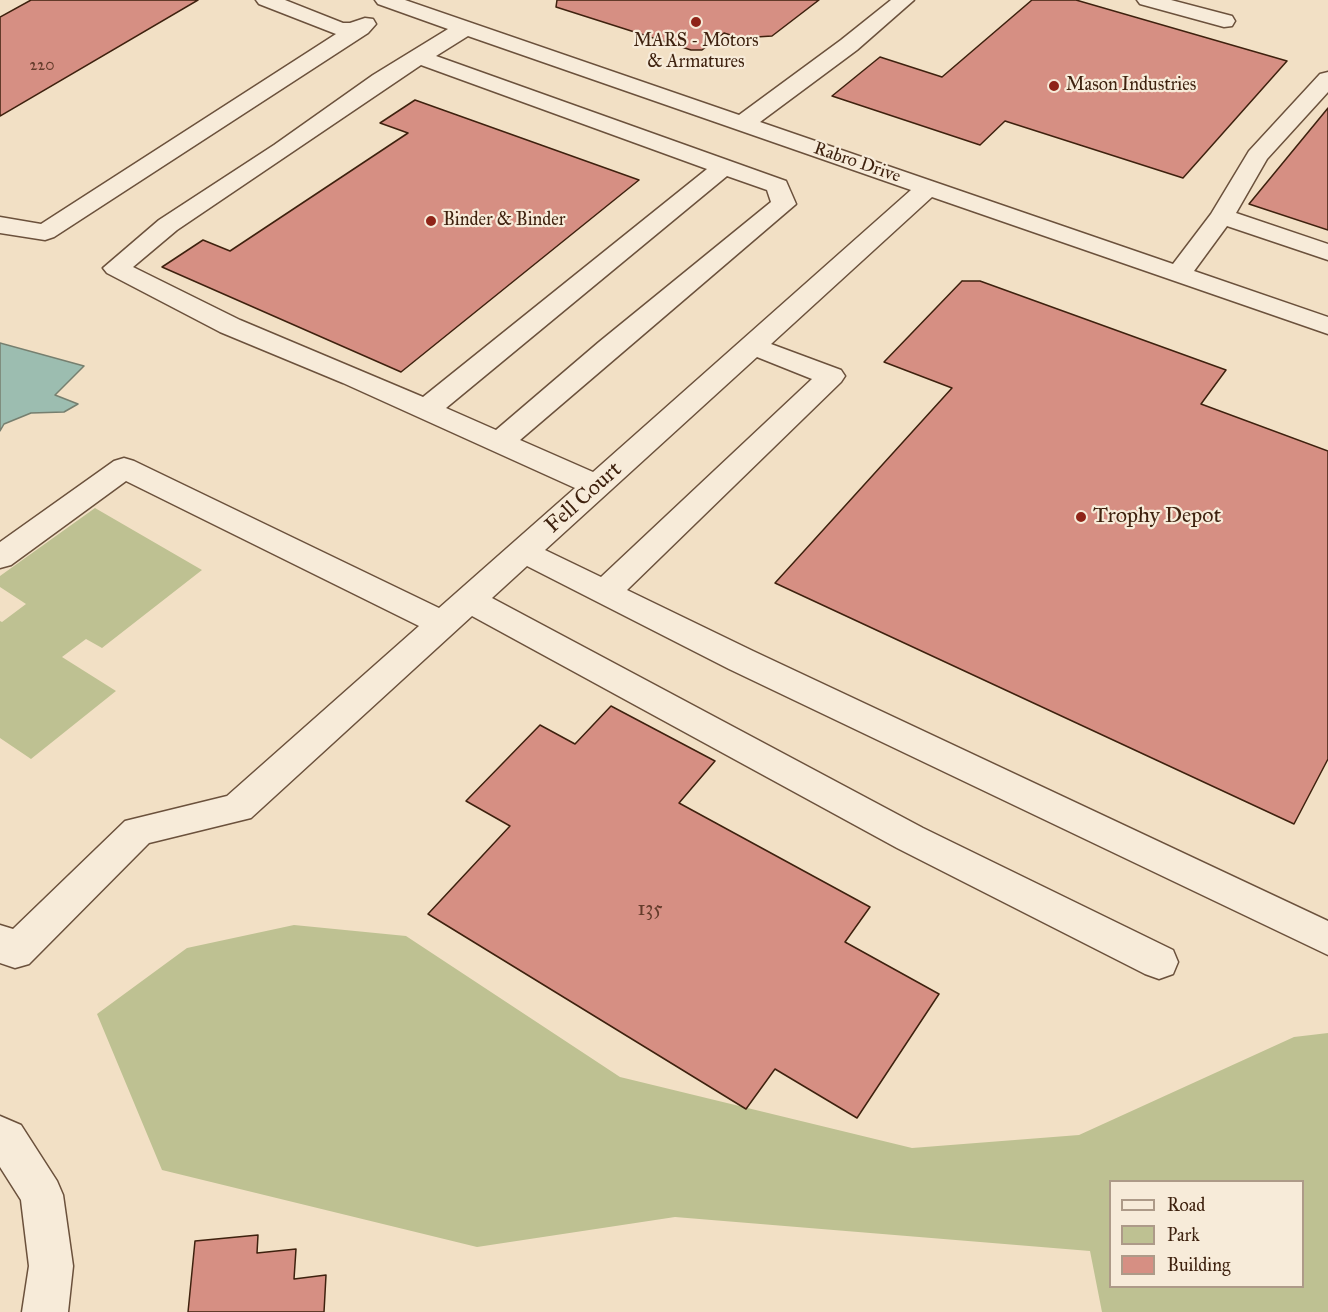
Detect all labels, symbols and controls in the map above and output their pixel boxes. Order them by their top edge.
marker: MARS - Motors & Armatures [689,15,703,29]
place label: MARS - Motors & Armatures [633,31,759,74]
house number: 220 [29,56,55,76]
place label: Mason Industries [1066,75,1196,97]
marker: Mason Industries [1047,79,1061,93]
street label: Rabro Drive [811,138,903,188]
place label: Binder & Binder [443,210,566,232]
marker: Binder & Binder [424,214,438,228]
street label: Fell Court [540,457,628,539]
place label: Trophy Depot [1093,504,1221,530]
marker: Trophy Depot [1074,510,1088,524]
house number: 135 [637,898,663,922]
legend [1109,1180,1304,1288]
text: Road [1167,1194,1205,1216]
text: Park [1167,1224,1200,1246]
text: Building [1167,1254,1230,1276]

